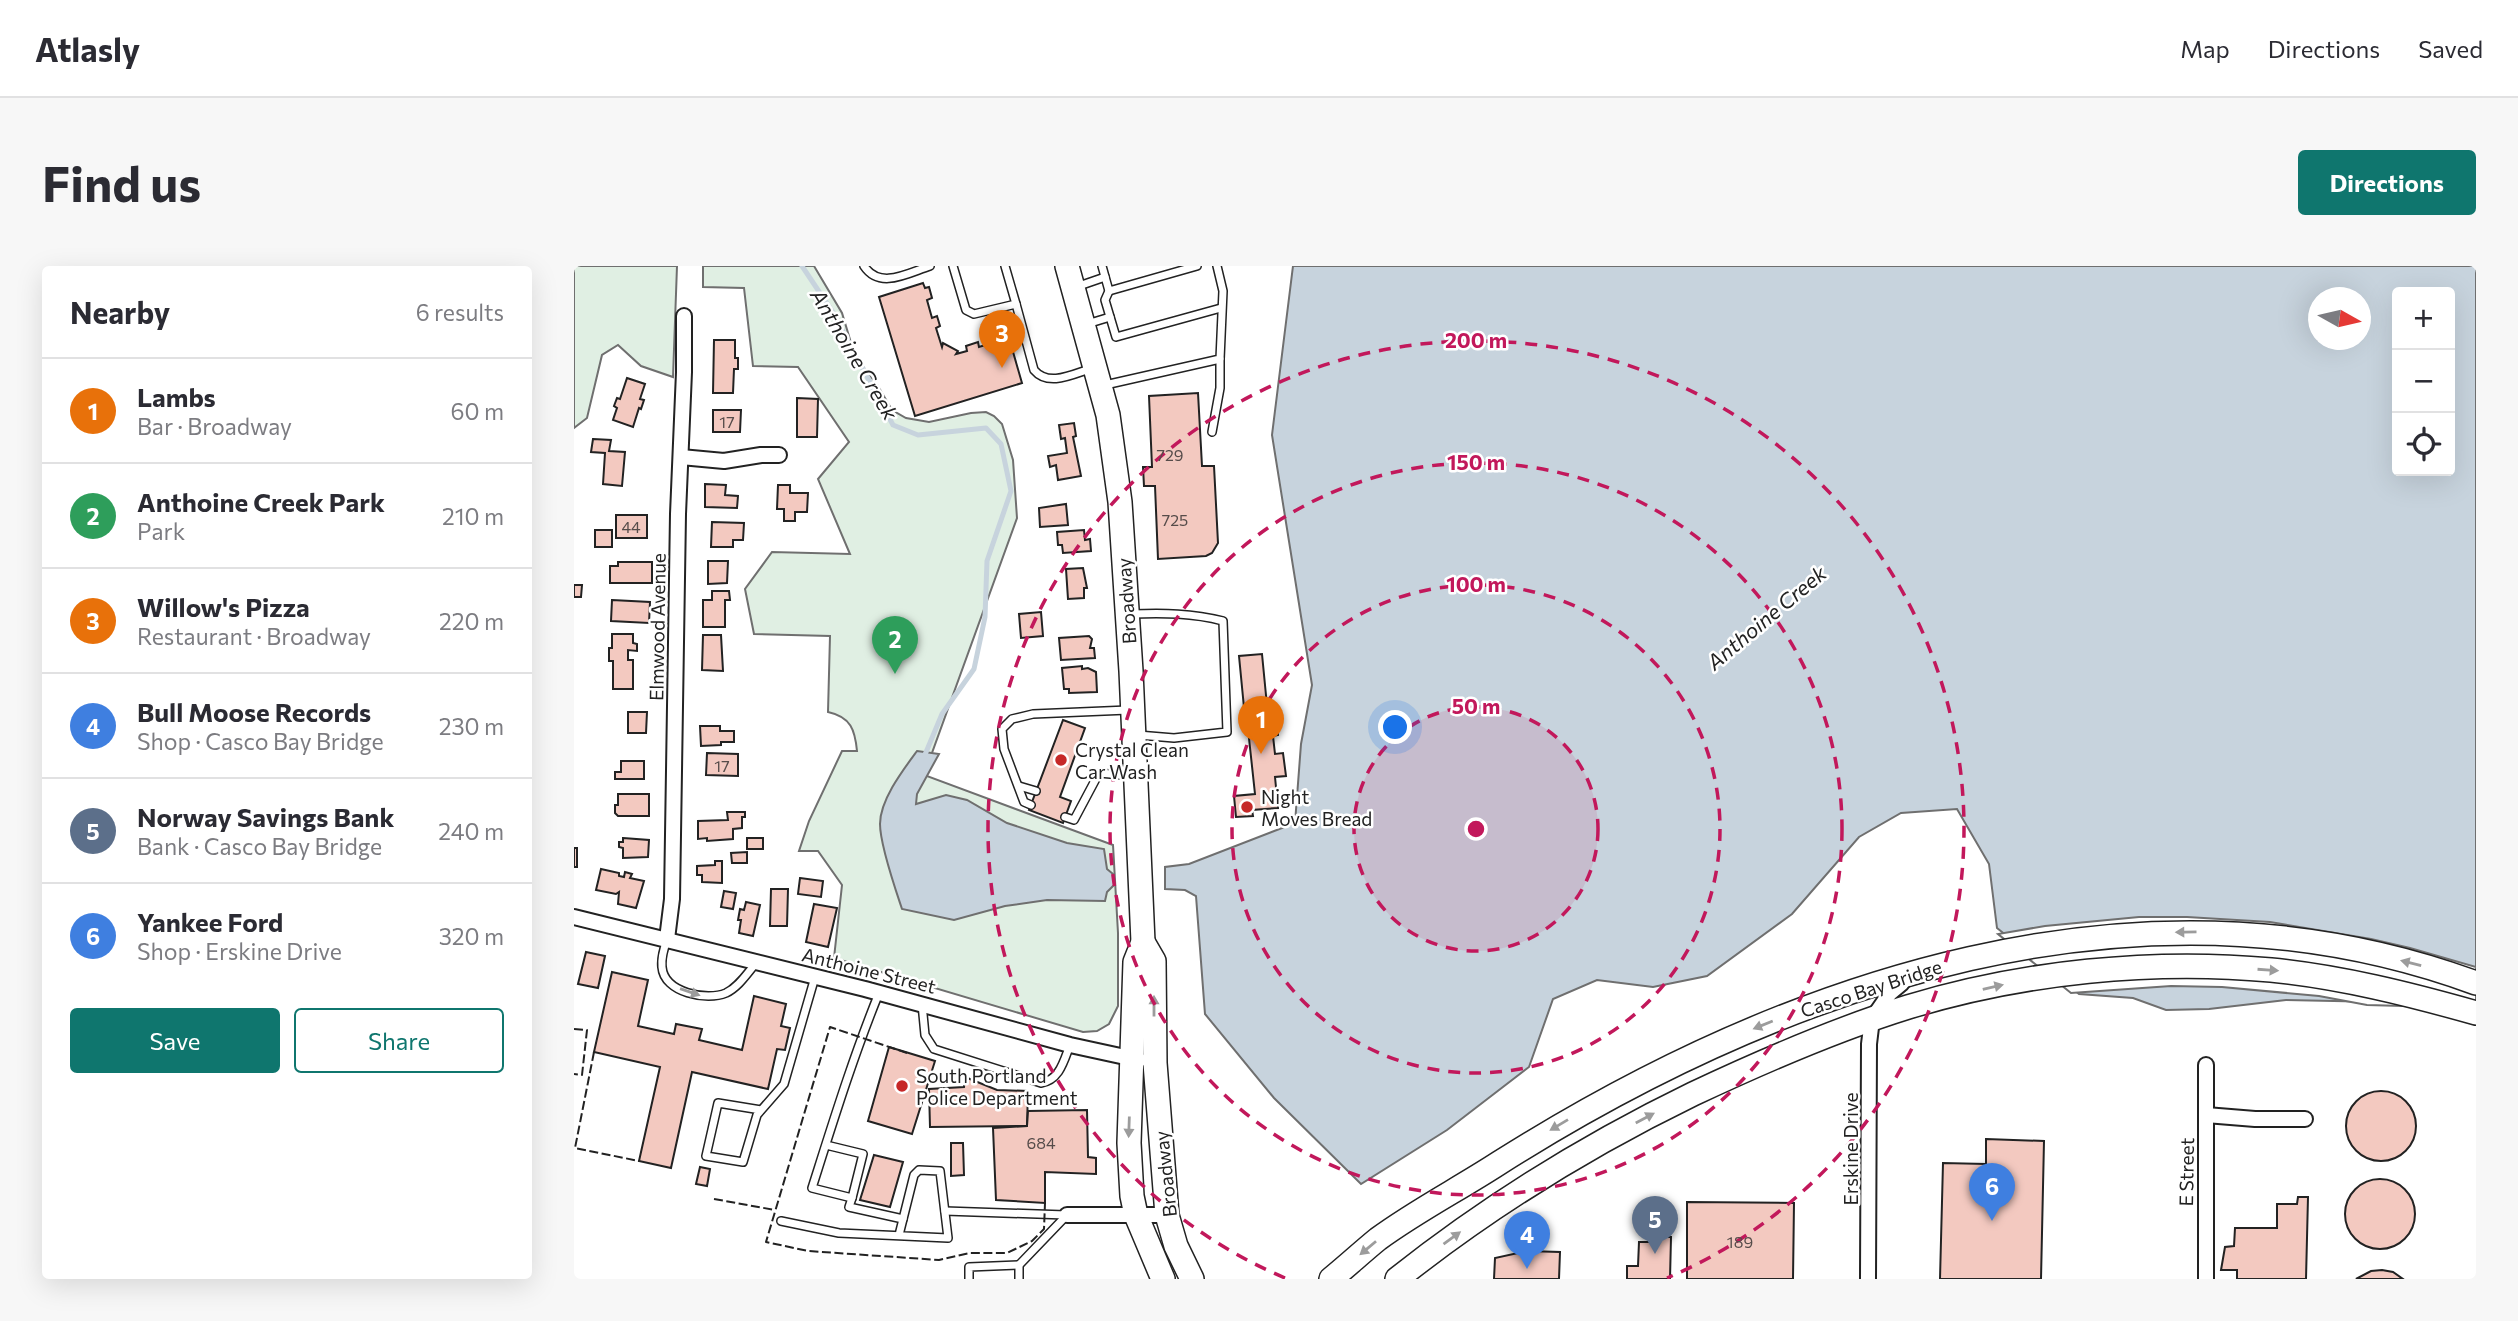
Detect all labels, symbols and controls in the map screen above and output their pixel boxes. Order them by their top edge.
text: Atlasly [35,28,140,69]
text: Map [2180,34,2230,63]
text: Directions [2268,34,2380,63]
text: Saved [2418,34,2483,63]
button: Directions [2298,150,2476,215]
text: Find us [42,152,201,212]
water label: Anthoine Creek [806,283,904,424]
north arrow [2308,287,2371,350]
map controls [2392,287,2455,476]
button: + [2392,287,2455,350]
text: Nearby [70,293,170,330]
text: 6 results [416,298,504,326]
pin: 3 [979,310,1025,368]
text: 200 m [1445,327,1507,352]
button: − [2392,350,2455,413]
text: Lambs [137,381,216,412]
text: 1 [88,397,98,425]
text: 60 m [451,397,504,425]
text: Bar · Broadway [137,412,292,440]
house number: 17 [719,412,735,431]
button: locate [2392,413,2455,476]
house number: 729 [1157,445,1184,464]
text: 150 m [1447,449,1505,474]
text: Anthoine Creek Park [137,486,385,517]
text: 2 [86,502,100,530]
text: 210 m [442,502,504,530]
house number: 725 [1162,510,1188,529]
text: Park [137,517,185,545]
house number: 44 [621,517,641,536]
street label: Elmwood Avenue [644,553,670,701]
street label: Broadway [1112,557,1140,645]
water label: Anthoine Creek [1700,559,1831,675]
text: 100 m [1446,571,1506,596]
text: Willow's Pizza [137,591,310,622]
text: 3 [86,607,100,635]
text: 220 m [439,607,504,635]
pin: 2 [872,616,918,674]
text: Restaurant · Broadway [137,622,371,650]
text: 50 m [1452,693,1500,718]
text: Bull Moose Records [137,696,371,727]
pin: 1 [1238,696,1284,754]
your location [1378,710,1412,744]
text: 4 [86,712,100,740]
text: 230 m [439,712,504,740]
text: Shop · Casco Bay Bridge [137,727,384,755]
place label: Crystal Clean Car Wash [1075,738,1189,783]
marker: Crystal Clean Car Wash [1053,752,1069,768]
house number: 17 [714,756,730,775]
place label: Night Moves Bread [1261,785,1372,830]
marker: Night Moves Bread [1239,799,1255,815]
text: Norway Savings Bank [137,801,394,832]
text: 5 [86,817,100,845]
text: 240 m [438,817,504,845]
centre of rings [1464,817,1488,841]
text: Bank · Casco Bay Bridge [137,832,382,860]
text: Yankee Ford [137,906,283,937]
text: 6 [86,922,100,950]
text: 320 m [439,922,504,950]
one-way arrow [2175,927,2197,938]
text: Shop · Erskine Drive [137,937,342,965]
street label: Anthoine Street [800,942,939,998]
street label: Casco Bay Bridge [1797,954,1945,1022]
one-way arrow [2400,957,2422,968]
one-way arrow [2257,965,2279,976]
one-way arrow [1982,981,2004,992]
one-way arrow [680,987,701,998]
one-way arrow [1148,994,1160,1016]
button: Save [70,1008,280,1073]
button: Share [294,1008,504,1073]
one-way arrow [1753,1020,1774,1031]
place label: South Portland Police Department [916,1064,1078,1109]
marker: South Portland Police Department [894,1078,910,1094]
street label: Erskine Drive [1839,1093,1862,1205]
one-way arrow [1635,1113,1655,1124]
one-way arrow [1124,1116,1135,1138]
one-way arrow [1550,1119,1569,1132]
street label: Broadway [1149,1130,1181,1218]
house number: 684 [1026,1133,1056,1152]
street label: E Street [2174,1137,2198,1207]
pin: 6 [1969,1163,2015,1221]
pin: 5 [1632,1196,1678,1254]
pin: 4 [1504,1211,1550,1269]
one-way arrow [1443,1231,1461,1245]
house number: 189 [1727,1232,1753,1251]
one-way arrow [1359,1240,1376,1255]

